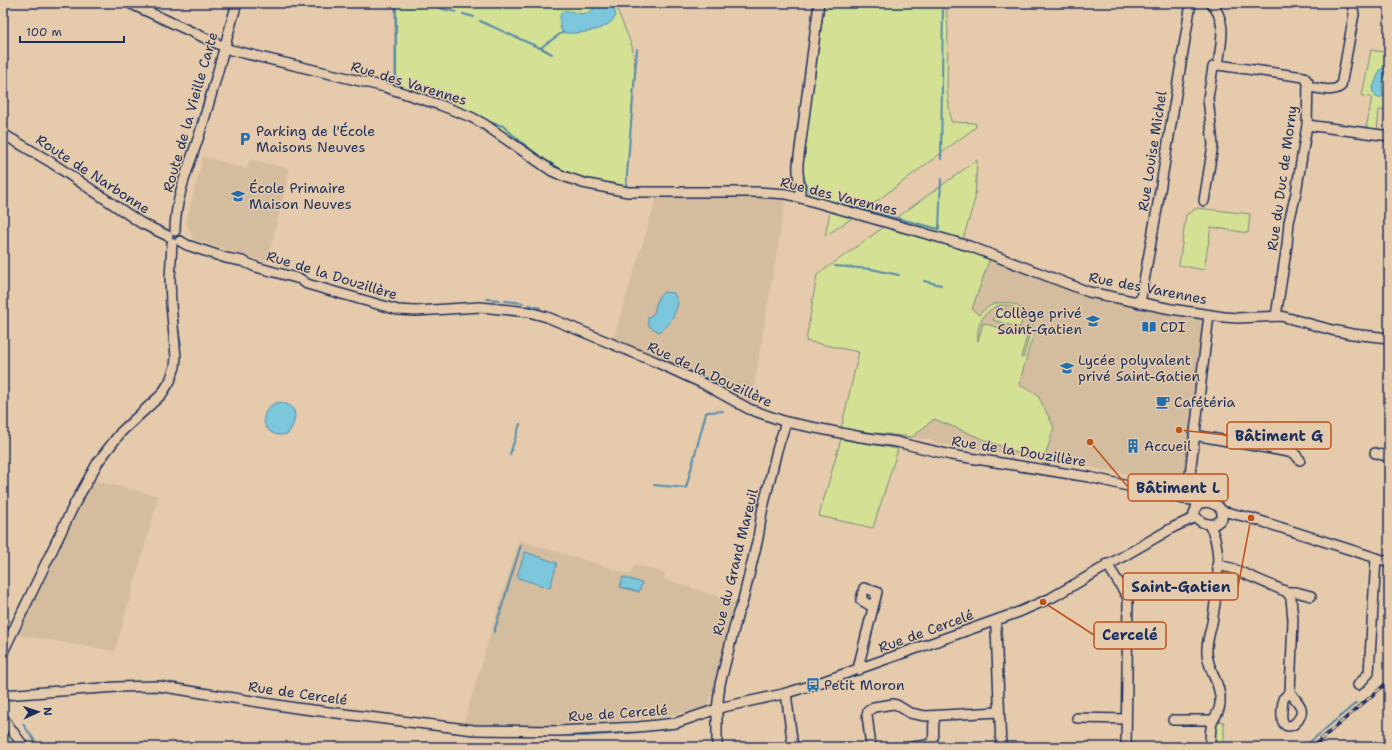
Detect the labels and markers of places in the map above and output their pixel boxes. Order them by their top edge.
place label: Parking de l'École Maisons Neuves [256,122,375,156]
parking icon: Parking de l'École Maisons Neuves [237,131,253,147]
place label: École Primaire Maison Neuves [249,179,352,213]
school or university icon: École Primaire Maison Neuves [230,188,246,204]
place label: Collège privé Saint-Gatien [995,304,1082,338]
school or university icon: Collège privé Saint-Gatien [1085,313,1101,329]
place label: CDI [1160,318,1186,336]
library icon: CDI [1141,319,1157,335]
place label: Lycée polyvalent privé Saint-Gatien [1078,351,1201,385]
school or university icon: Lycée polyvalent privé Saint-Gatien [1059,360,1075,376]
place label: Cafétéria [1174,393,1236,411]
cafe icon: Cafétéria [1155,394,1171,410]
callout: Bâtiment G [1227,422,1331,449]
place label: Accueil [1144,437,1192,455]
building icon: Accueil [1125,438,1141,454]
callout: Bâtiment L [1128,474,1228,501]
callout: Saint-Gatien [1123,573,1238,600]
callout: Cercelé [1094,622,1166,649]
place label: Petit Moron [824,676,905,694]
bus stop icon: Petit Moron [805,677,821,693]

